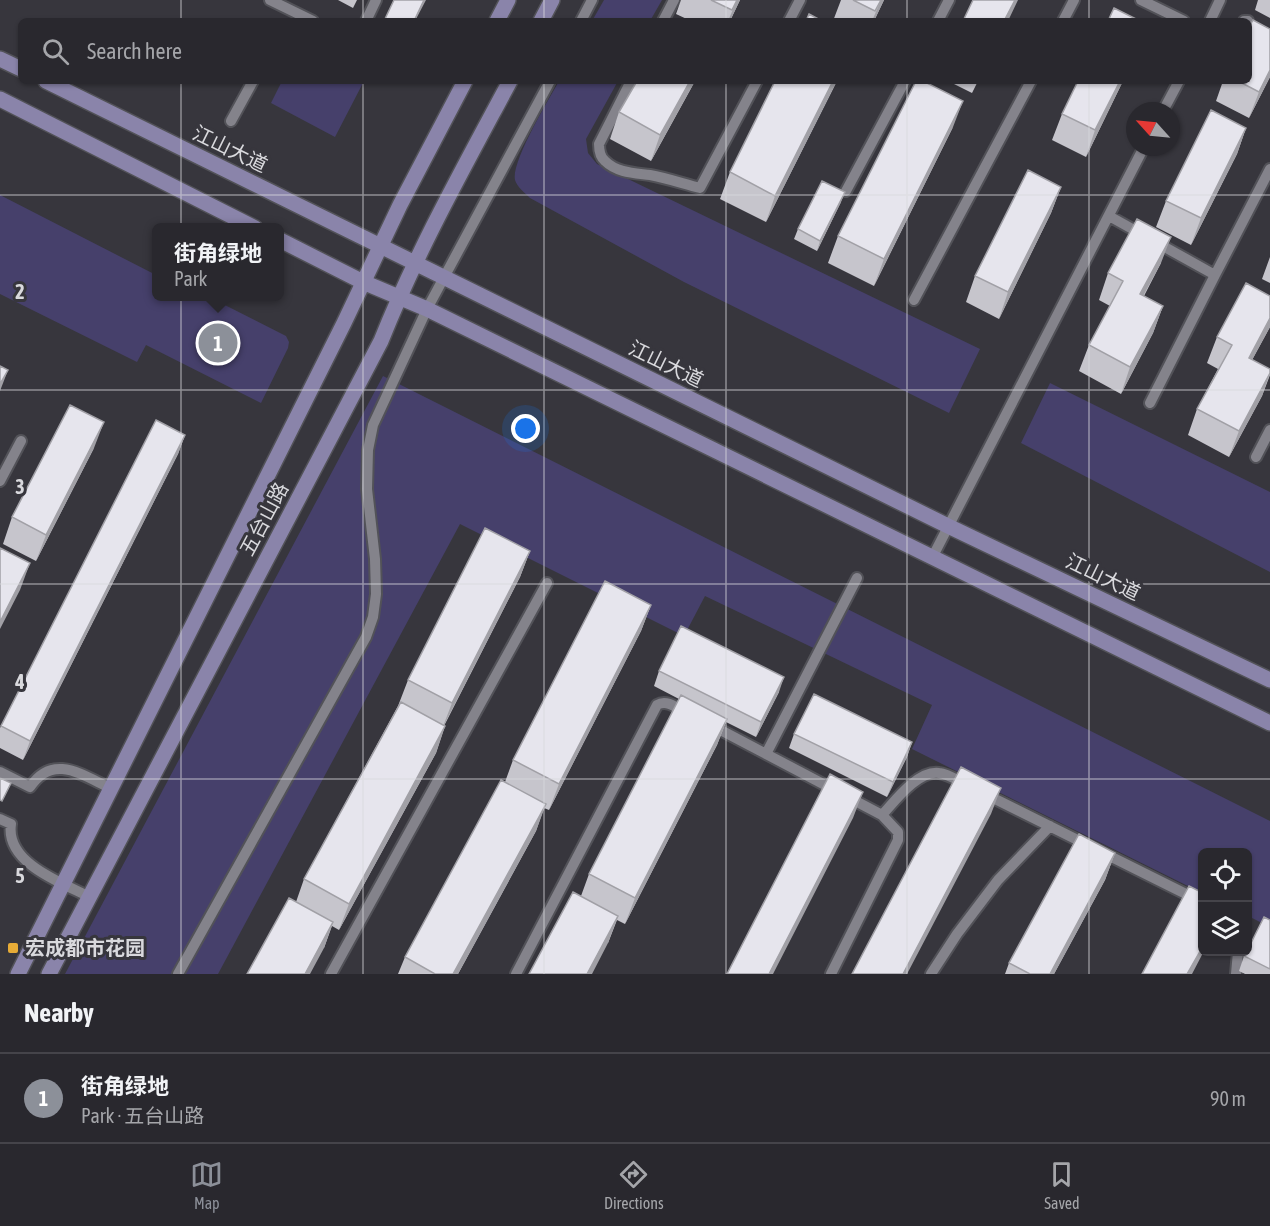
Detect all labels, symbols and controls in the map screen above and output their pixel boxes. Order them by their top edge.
search box [18,18,1252,84]
icon: search [39,35,72,68]
text: Search here [87,38,182,64]
north arrow [1126,102,1180,156]
street label: 江山大道 [189,121,271,176]
popup [152,223,284,301]
text: 街角绿地 [174,240,262,266]
text: Park [174,267,207,290]
text: 2 [15,280,25,303]
pin: 1 [198,320,238,366]
street label: 江山大道 [625,336,707,391]
your location [511,414,540,443]
text: 3 [15,475,25,498]
street label: 五台山路 [235,478,292,559]
street label: 江山大道 [1062,549,1144,604]
text: 4 [14,670,25,693]
map controls [1198,848,1252,956]
button: locate [1198,848,1252,902]
text: 5 [15,864,25,887]
button: layers [1198,902,1252,956]
place label: 宏成都市花园 [25,936,145,959]
marker: 宏成都市花园 [6,941,20,955]
text: Nearby [24,998,94,1028]
text: 街角绿地 [81,1073,169,1099]
text: 1 [39,1087,48,1110]
text: 90 m [1210,1087,1246,1110]
text: Park · 五台山路 [81,1104,204,1127]
tab: Map [190,1158,223,1212]
tab: Directions [604,1158,664,1212]
tab: Saved [1044,1158,1080,1212]

